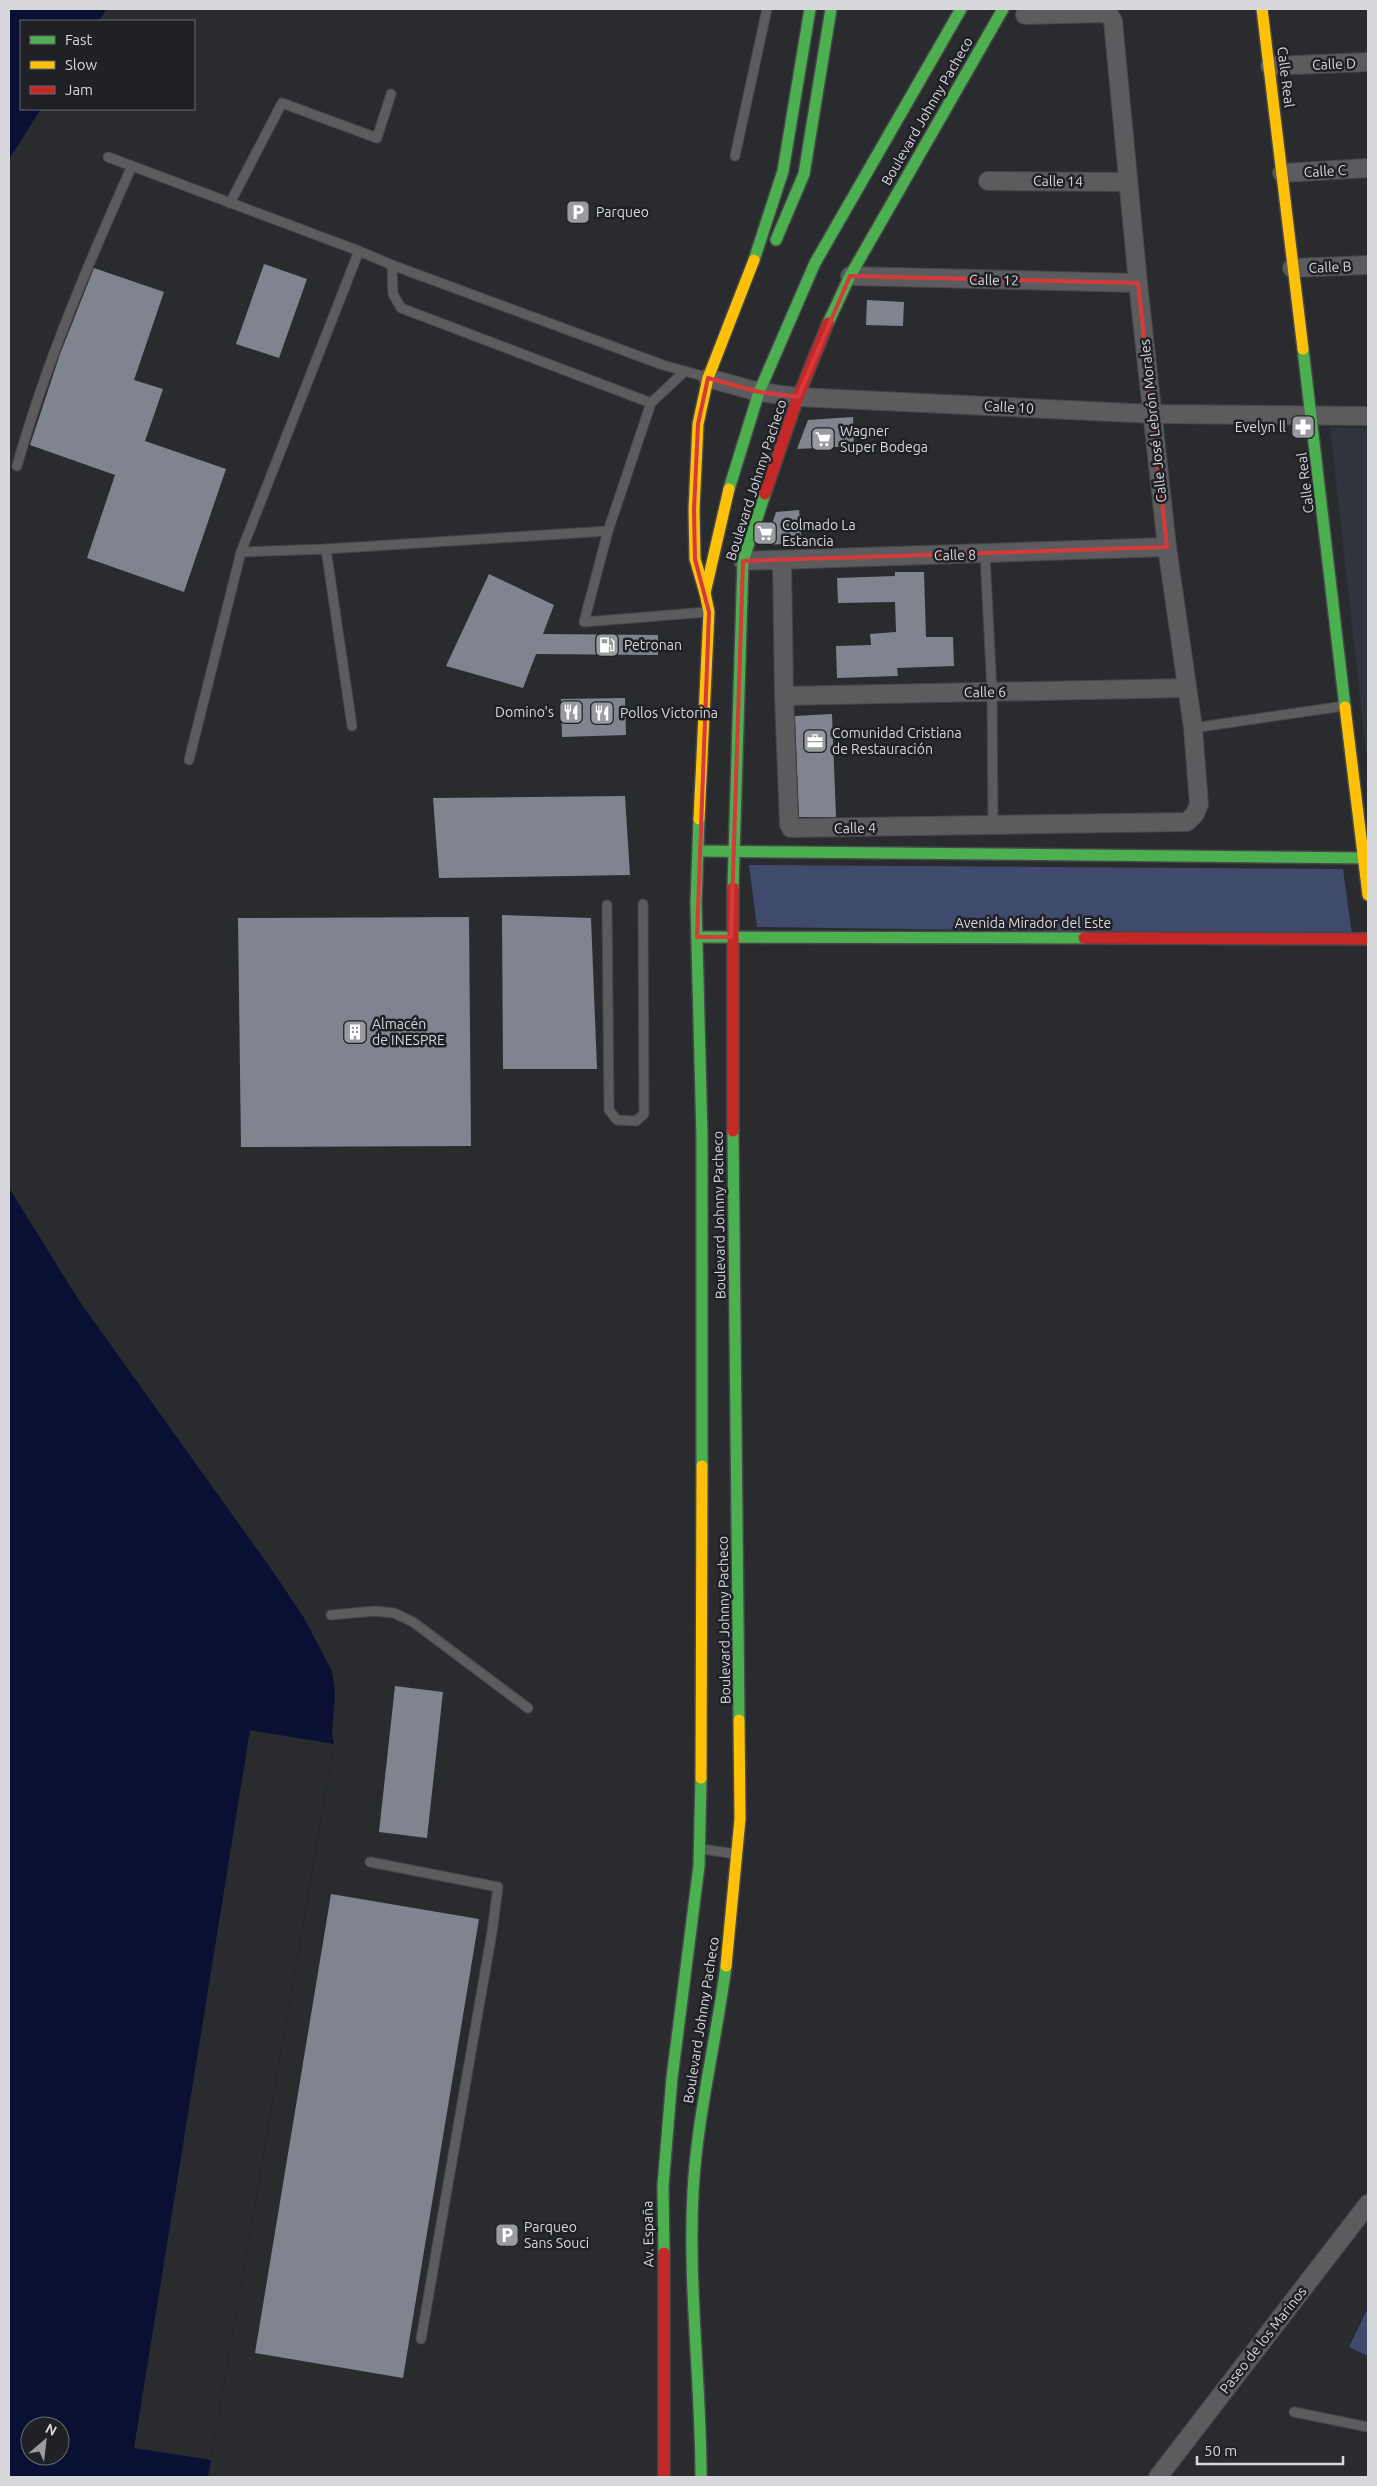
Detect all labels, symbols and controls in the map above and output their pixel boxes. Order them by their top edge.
legend [20,20,195,110]
text: Fast [65,31,93,48]
street label: Boulevard Johnny Pacheco [878,34,976,188]
street label: Calle Real [1274,46,1298,109]
street label: Calle D [1312,55,1356,73]
text: Slow [65,56,98,73]
text: Jam [65,81,93,98]
street label: Calle C [1303,162,1347,180]
street label: Calle 14 [1033,173,1083,189]
parking icon: Parqueo [565,199,591,225]
place label: Parqueo [596,204,649,220]
street label: Calle B [1308,258,1352,276]
street label: Calle 12 [969,272,1019,288]
street label: Calle José Lebrón Morales [1136,339,1170,503]
street label: Boulevard Johnny Pacheco [722,397,790,563]
street label: Calle 10 [984,398,1034,416]
pharmacy icon: Evelyn ll [1290,414,1316,440]
place label: Evelyn ll [1235,419,1286,435]
place label: Wagner Super Bodega [840,423,928,455]
supermarket icon: Wagner Super Bodega [810,426,836,452]
street label: Calle Real [1293,451,1317,514]
place label: Colmado La Estancia [782,517,856,549]
supermarket icon: Colmado La Estancia [752,520,778,546]
street label: Calle 8 [934,547,976,563]
fuel station icon: Petronan [594,632,620,658]
place label: Petronan [624,637,682,653]
street label: Calle 6 [964,684,1006,700]
restaurant icon: Domino's [558,699,584,725]
restaurant icon: Pollos Victorina [589,700,615,726]
place label: Domino's [495,704,554,720]
place label: Pollos Victorina [620,705,718,721]
place label: Comunidad Cristiana de Restauración [832,725,962,757]
office icon: Comunidad Cristiana de Restauración [802,728,828,754]
street label: Calle 4 [834,820,876,836]
street label: Avenida Mirador del Este [955,915,1111,931]
place label: Almacén de INESPRE [372,1016,445,1048]
building icon: Almacén de INESPRE [342,1019,368,1045]
street label: Boulevard Johnny Pacheco [710,1131,728,1299]
street label: Boulevard Johnny Pacheco [715,1536,733,1704]
street label: Boulevard Johnny Pacheco [680,1936,722,2104]
street label: Av. España [639,2201,657,2267]
place label: Parqueo Sans Souci [524,2219,589,2251]
parking icon: Parqueo Sans Souci [494,2222,520,2248]
street label: Paseo de los Marinos [1216,2283,1310,2397]
north arrow [20,2416,70,2466]
text: N [43,2420,59,2439]
scale bar [1197,2434,1343,2466]
text: 50 m [1204,2442,1237,2459]

